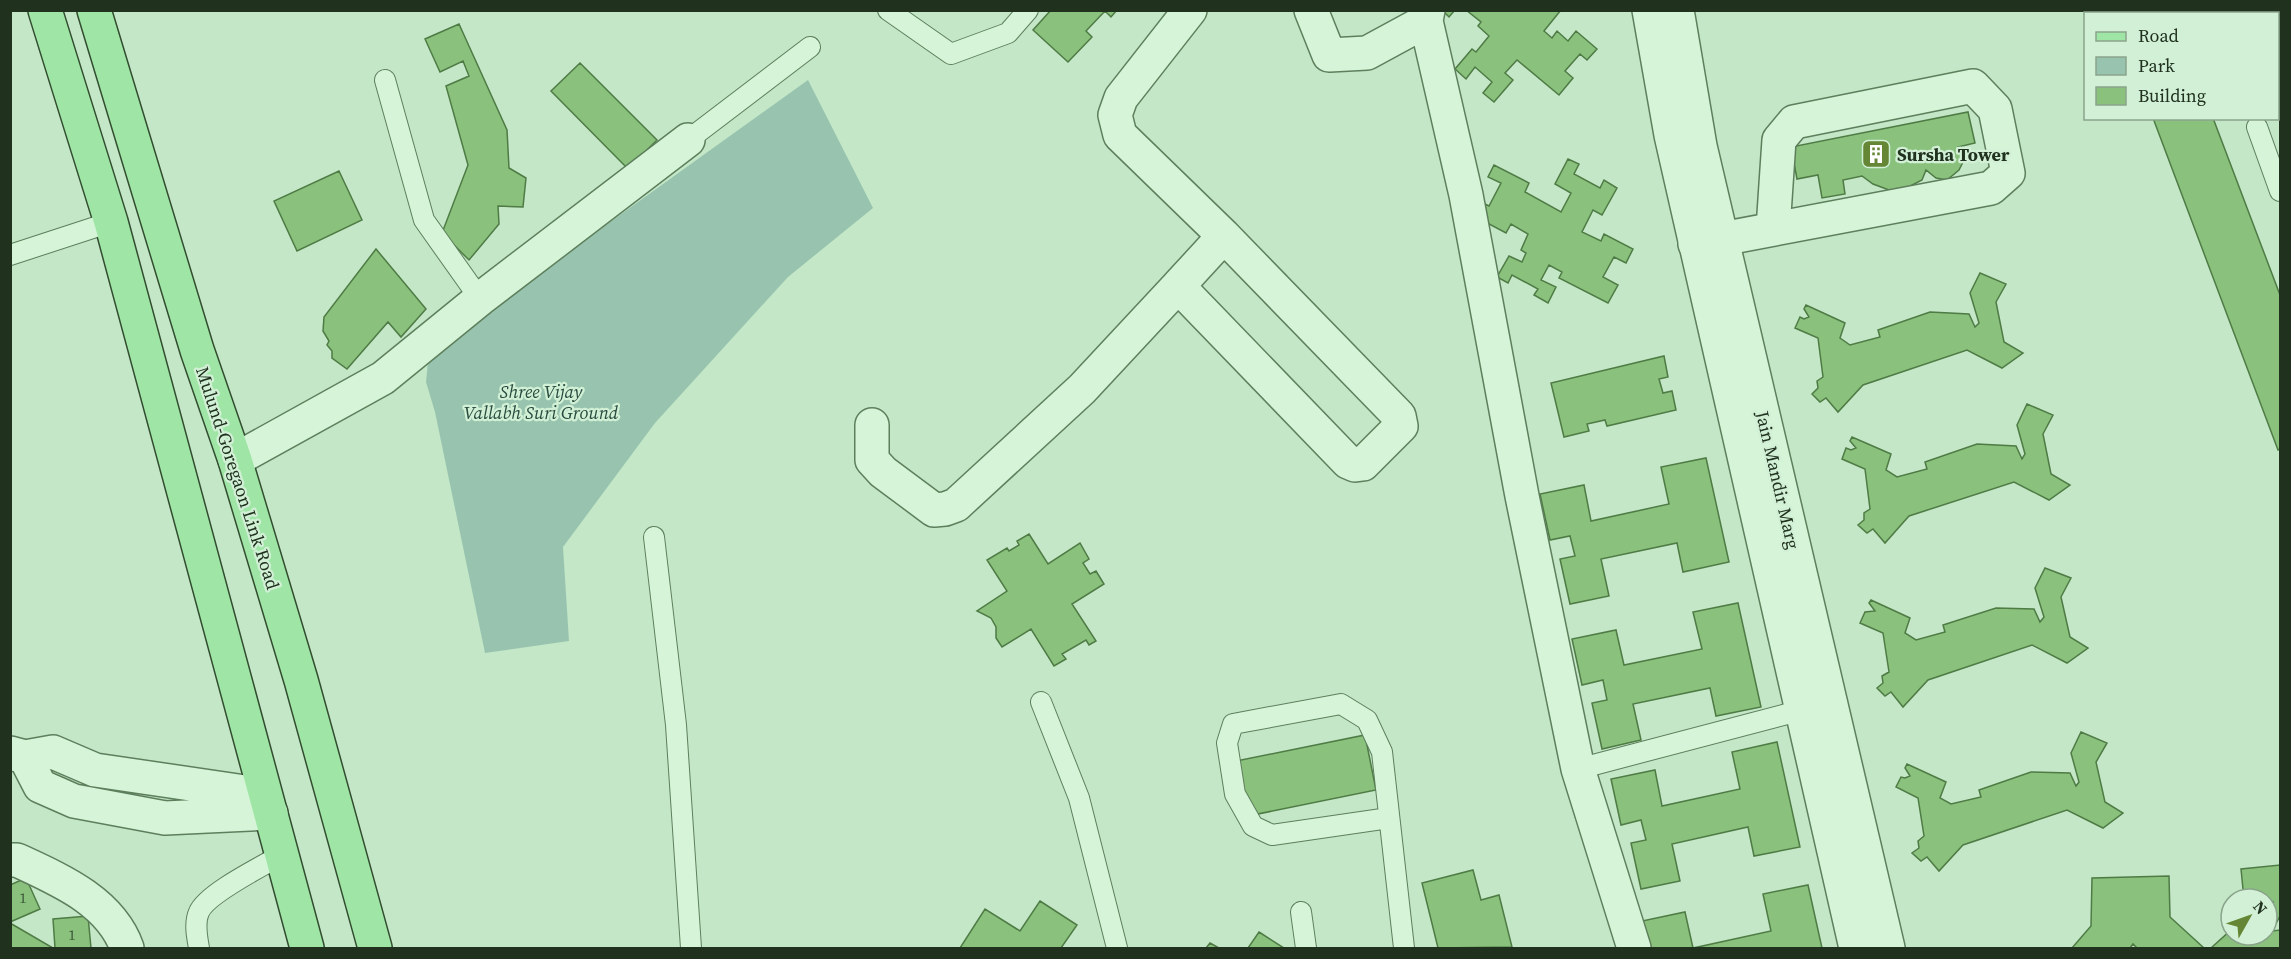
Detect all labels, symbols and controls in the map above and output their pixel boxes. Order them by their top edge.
legend [2084,12,2279,120]
text: Road [2138,23,2179,48]
text: Park [2138,53,2175,78]
text: Building [2138,83,2206,108]
building icon: Sursha Tower [1860,138,1892,170]
place label: Sursha Tower [1897,142,2010,167]
street label: Mulund-Goregaon Link Road [190,364,286,592]
park label: Shree Vijay Vallabh Suri Ground [464,379,619,425]
street label: Jain Mandir Marg [1750,408,1806,551]
house number: 1 [19,887,27,908]
north arrow [2219,887,2279,947]
text: N [2248,896,2273,919]
house number: 1 [68,924,76,945]

